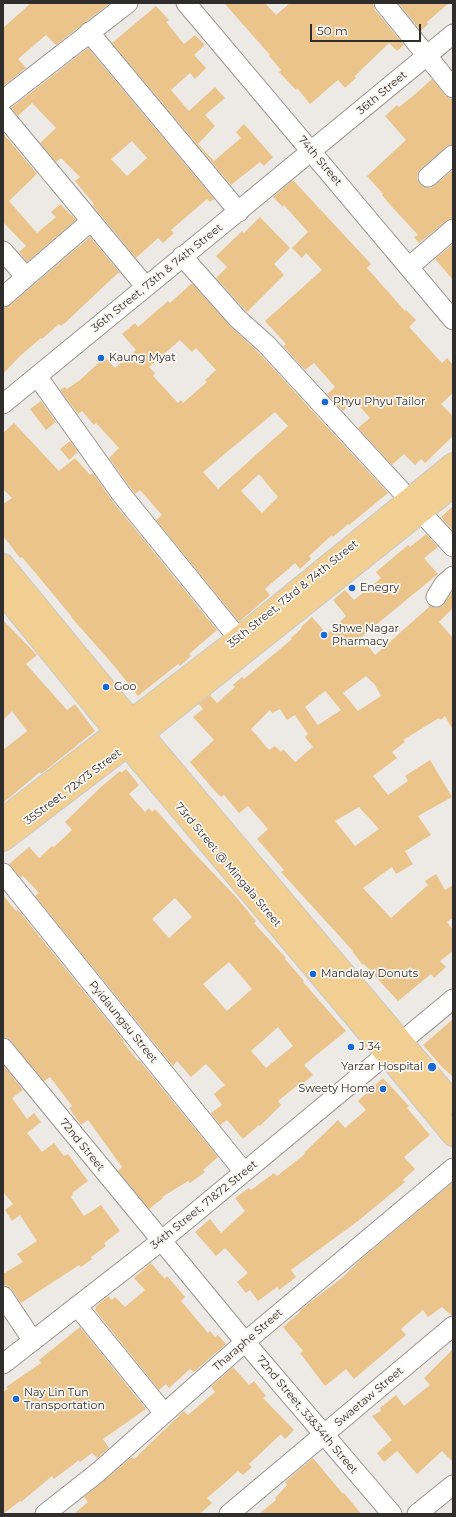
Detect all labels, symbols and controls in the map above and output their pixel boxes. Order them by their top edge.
scale bar [312,16,423,42]
text: 50 m [317,23,348,38]
street label: 36th Street [354,68,410,118]
street label: 74th Street [295,133,345,189]
street label: 36th Street, 73th & 74th Street [89,221,225,335]
place label: Kaung Myat [109,351,176,365]
marker: Kaung Myat [96,353,106,363]
place label: Phyu Phyu Tailor [333,395,425,409]
marker: Phyu Phyu Tailor [320,397,330,407]
street label: 35th Street, 73rd & 74th Street [225,537,361,651]
place label: Enegry [360,581,399,595]
marker: Enegry [347,583,357,593]
place label: Shwe Nagar Pharmacy [332,622,399,648]
marker: Shwe Nagar Pharmacy [319,630,329,640]
place label: Goo [114,680,136,694]
marker: Goo [101,682,111,692]
street label: 35Street, 72x73 Street [22,746,124,828]
street label: 73rd Street @ Mingala Street [172,800,284,930]
place label: Mandalay Donuts [321,967,418,981]
marker: Mandalay Donuts [308,969,318,979]
street label: Pyidaungsu Street [86,978,160,1066]
place label: J 34 [359,1040,381,1054]
marker: J 34 [346,1042,356,1052]
place label: Yarzar Hospital [341,1060,423,1074]
marker: Yarzar Hospital [426,1061,438,1073]
place label: Sweety Home [298,1082,375,1096]
marker: Sweety Home [378,1084,388,1094]
street label: 72nd Street [57,1116,107,1174]
street label: 34th Street, 71&72 Street [148,1158,260,1252]
street label: Tharaphe Street [210,1306,286,1374]
street label: 72nd Street, 33&34th Street [254,1353,360,1477]
street label: Swaetaw Street [332,1364,406,1430]
place label: Nay Lin Tun Transportation [24,1386,105,1412]
marker: Nay Lin Tun Transportation [11,1394,21,1404]

